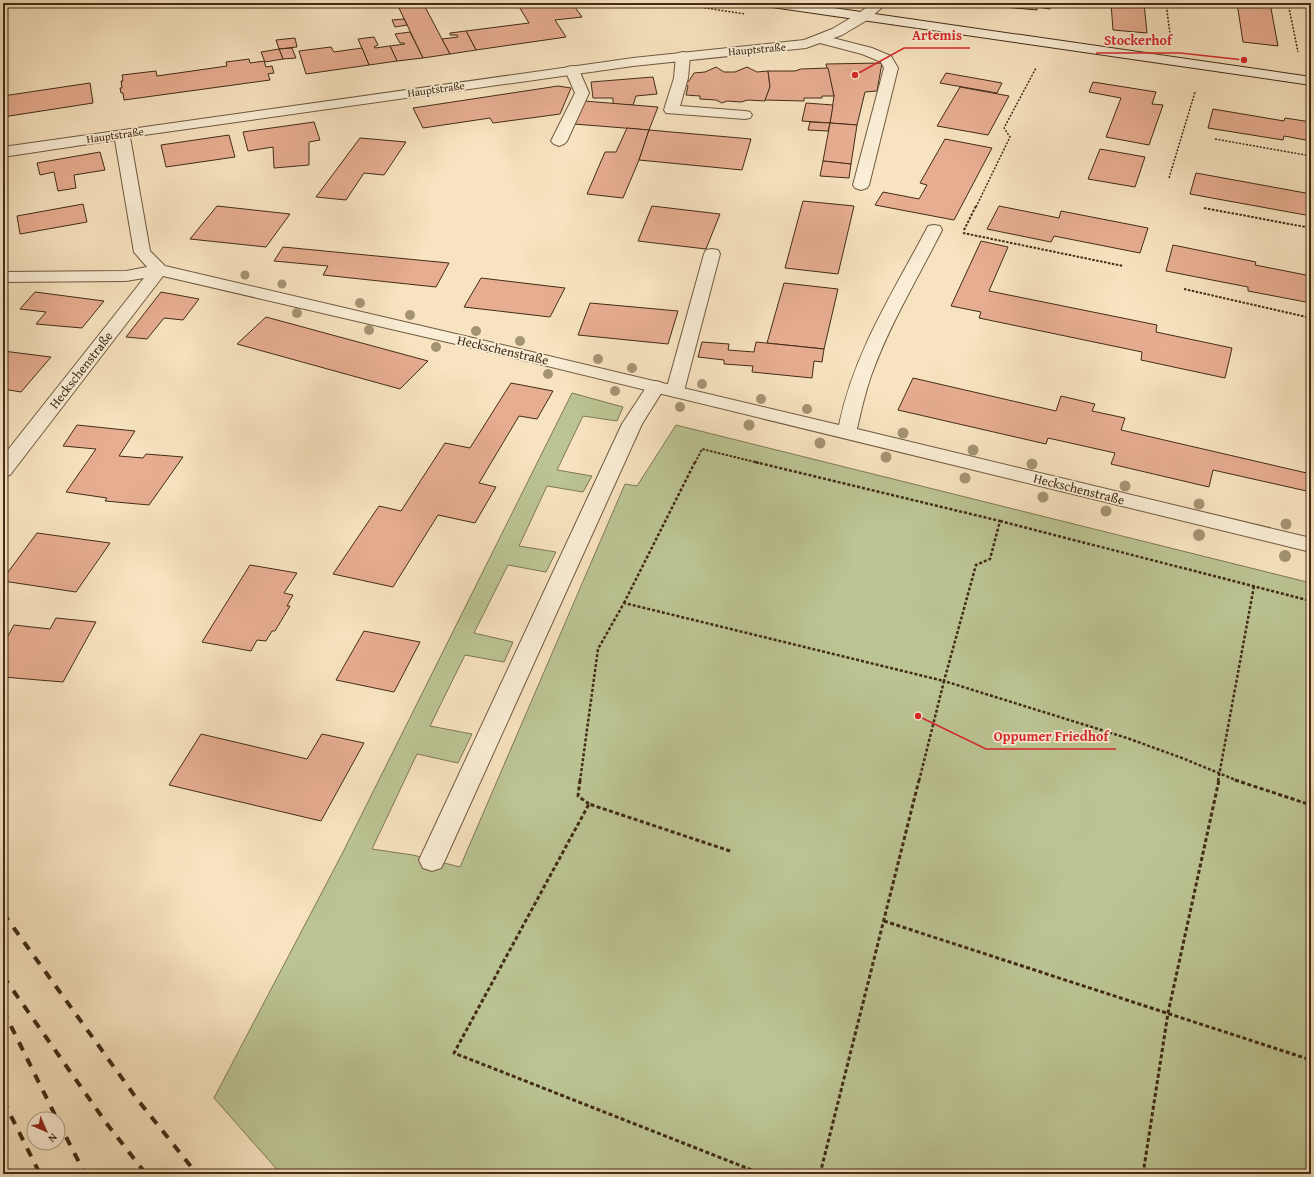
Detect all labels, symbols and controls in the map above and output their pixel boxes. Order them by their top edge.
callout: Artemis [904,22,970,48]
text: Artemis [912,25,962,45]
callout: Stockerhof [1096,27,1180,53]
text: Stockerhof [1104,30,1174,50]
street label: Hauptstraße [728,39,786,59]
street label: Hauptstraße [406,77,466,101]
street label: Hauptstraße [85,123,145,147]
street label: Heckschenstraße [45,327,117,413]
street label: Heckschenstraße [455,330,551,370]
street label: Heckschenstraße [1031,469,1127,509]
callout: Oppumer Friedhof [986,723,1116,749]
text: Oppumer Friedhof [994,726,1110,746]
north arrow [26,1111,66,1151]
text: N [44,1130,61,1147]

